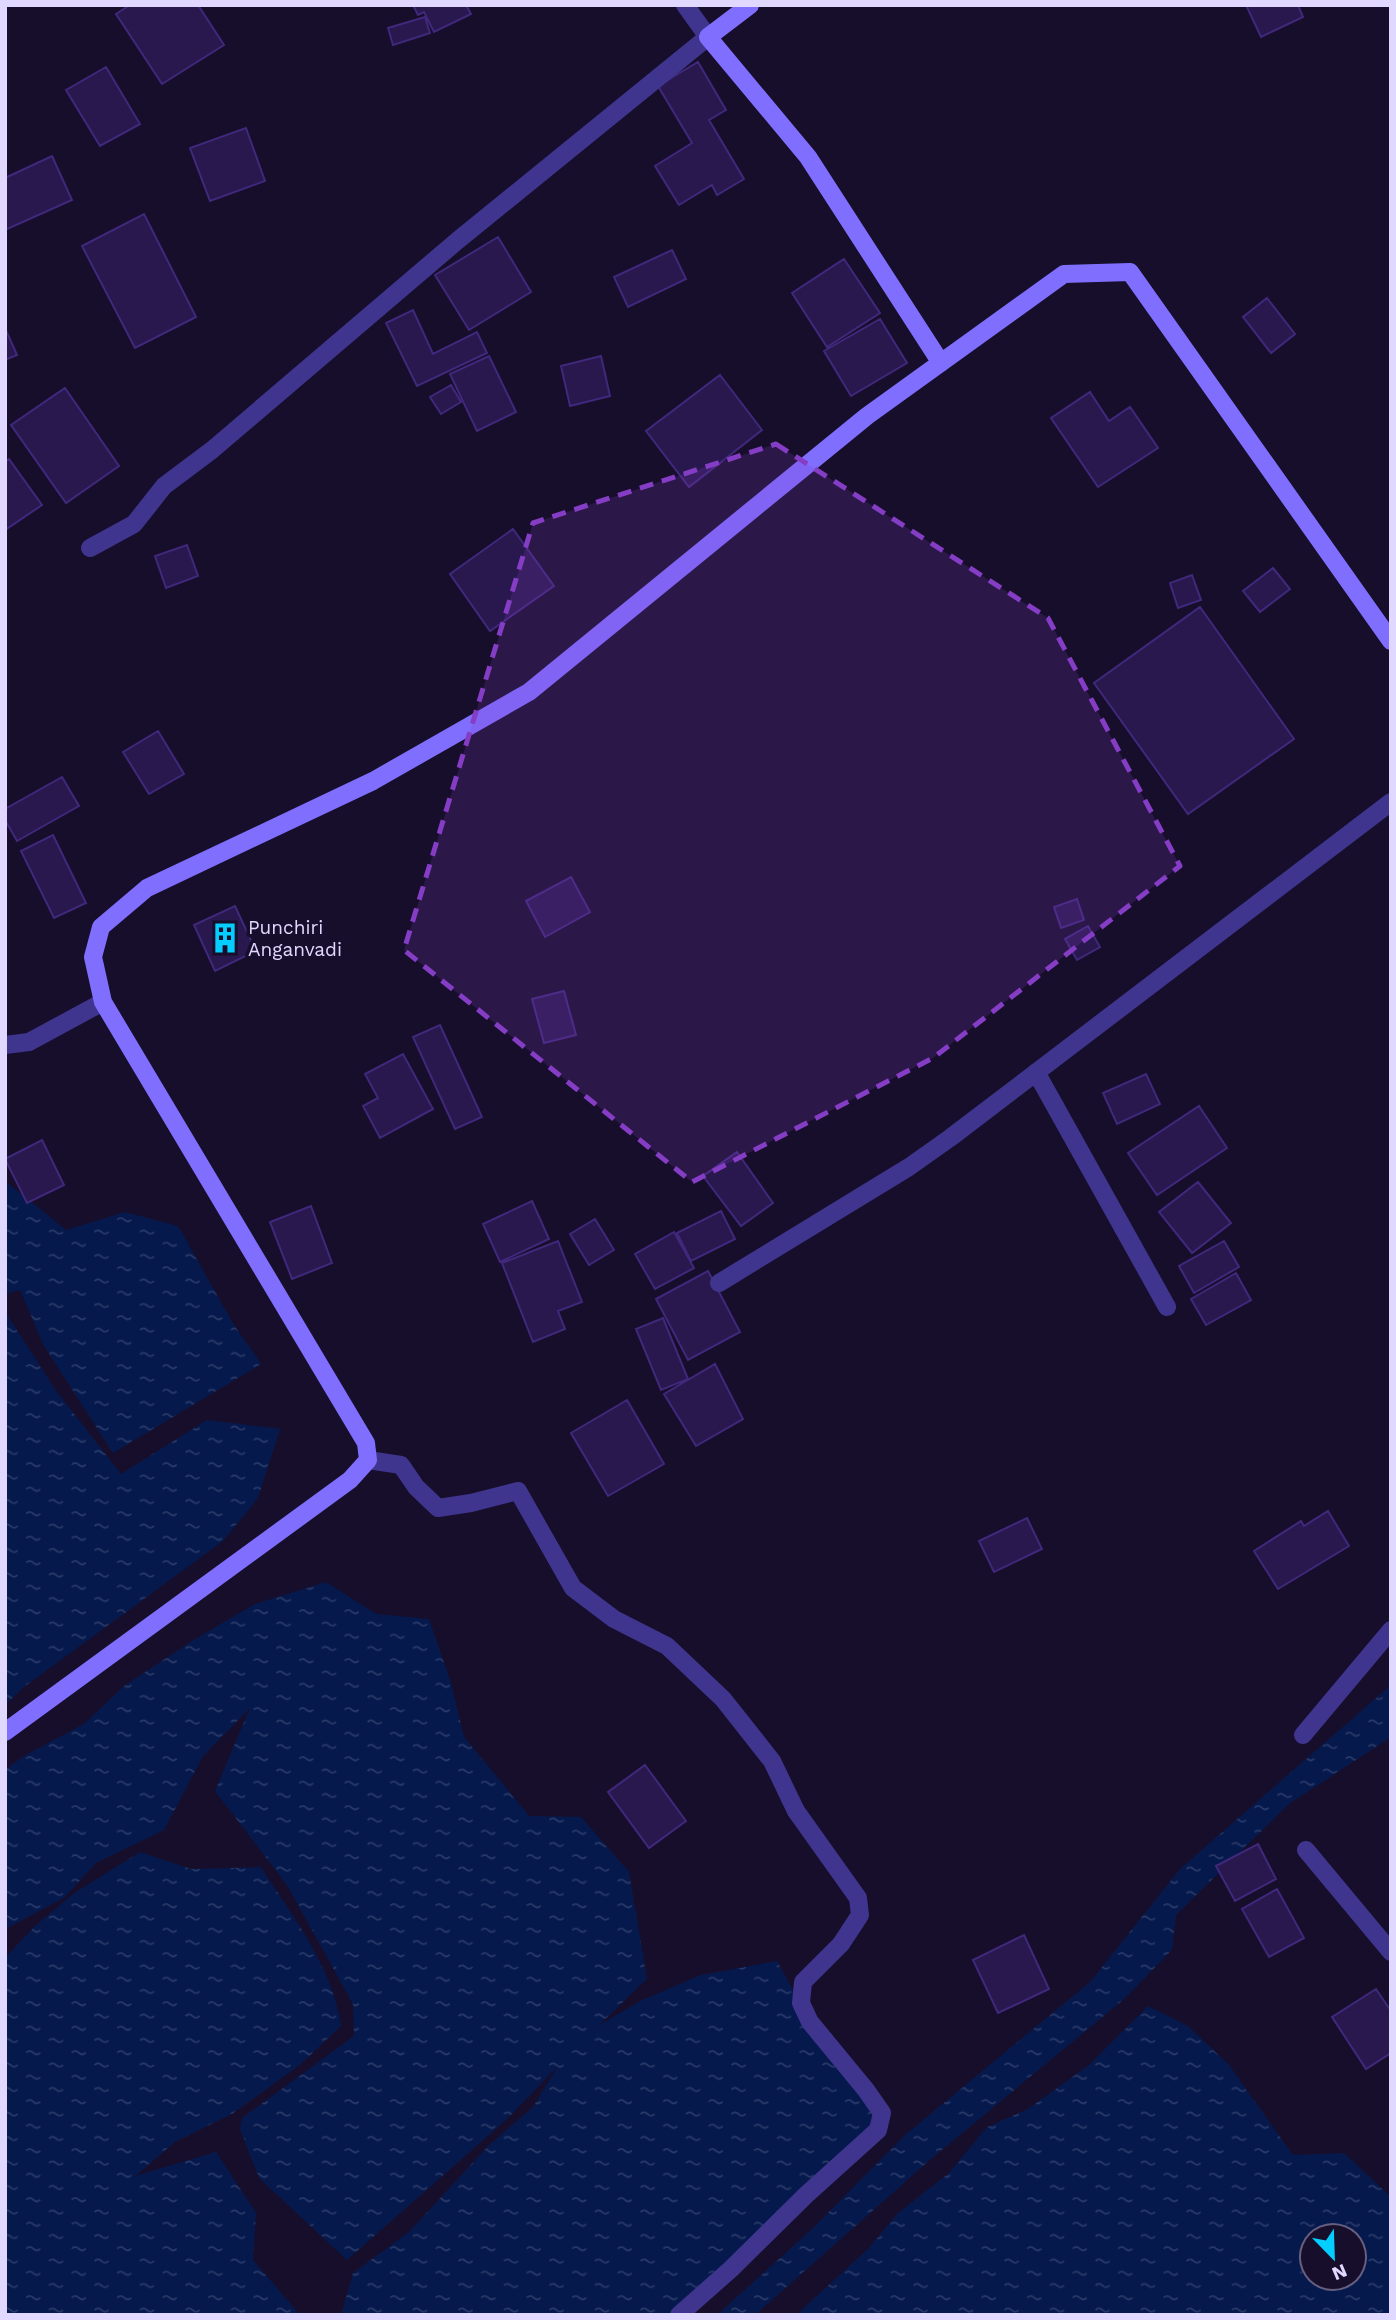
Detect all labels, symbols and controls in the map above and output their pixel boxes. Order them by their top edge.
place label: Punchiri Anganvadi [248,916,342,961]
building icon: Punchiri Anganvadi [208,921,242,955]
north arrow [1298,2222,1368,2292]
text: N [1328,2259,1350,2286]

